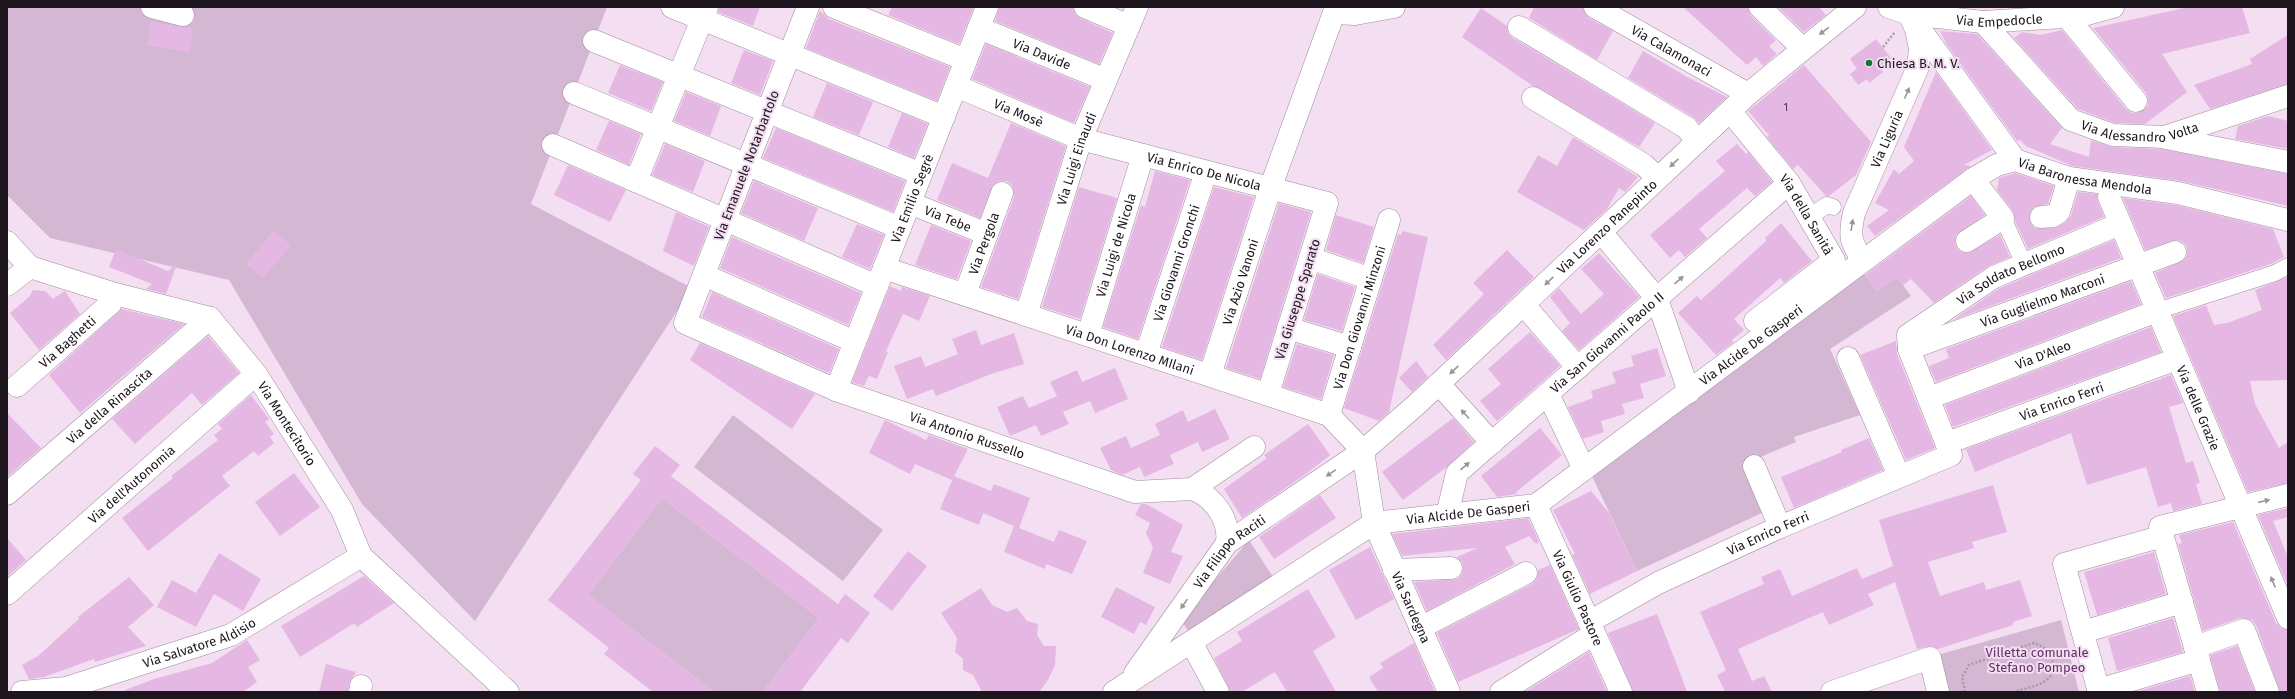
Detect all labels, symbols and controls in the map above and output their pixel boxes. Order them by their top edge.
street label: Via Empedocle [1955,11,2043,30]
street label: Via Calamonaci [1629,22,1714,80]
one-way arrow [1819,27,1830,35]
street label: Via Davide [1010,36,1073,73]
place label: Chiesa B. M. V. [1877,56,1960,71]
marker: Chiesa B. M. V. [1864,58,1874,68]
one-way arrow [1904,87,1910,99]
street label: Via Emanuele Notarbartolo [711,88,782,242]
street label: Via Mosè [991,96,1045,130]
house number: 1 [1784,101,1788,114]
street label: Via Liguria [1868,108,1906,170]
street label: Via Luigi Einaudi [1054,110,1099,207]
street label: Via Alessandro Volta [2079,117,2200,145]
street label: Via Enrico De Nicola [1145,149,1263,194]
street label: Via Emilio Segrè [888,152,936,245]
street label: Via Baronessa Mendola [2016,155,2153,197]
one-way arrow [1669,158,1679,168]
street label: Via della Sanità [1777,171,1836,258]
street label: Via Lorenzo Panepinto [1554,176,1660,277]
street label: Via Luigi de Nicola [1093,191,1139,299]
street label: Via Tebe [922,203,974,235]
street label: Via Giovanni Gronchi [1150,203,1203,323]
street label: Via Pergola [966,210,1002,277]
one-way arrow [1849,219,1855,232]
street label: Via Azio Vanoni [1220,237,1261,327]
street label: Via Giuseppe Sparato [1272,237,1323,361]
street label: Via Soldato Bellomo [1954,241,2067,308]
street label: Via Don Giovanni Minzoni [1330,244,1389,391]
street label: Via Guglielmo Marconi [1978,271,2107,330]
one-way arrow [1673,275,1684,284]
one-way arrow [1544,276,1554,286]
street label: Via San Giovanni Paolo II [1547,289,1667,396]
street label: Via Alcide De Gasperi [1697,302,1805,388]
street label: Via Baghetti [36,313,99,371]
street label: Via Don Lorenzo MIlani [1064,322,1196,378]
street label: Via D'Aleo [2013,338,2073,372]
street label: Via delle Grazie [2173,363,2223,453]
street label: Via della Rinascita [64,365,155,447]
one-way arrow [1450,365,1459,374]
street label: Via Montecitorio [255,379,319,468]
street label: Via Enrico Ferri [2018,379,2106,424]
one-way arrow [1461,408,1470,419]
street label: Via Antonio Russello [908,409,1027,462]
street label: Via dell'Autonomia [85,442,178,527]
one-way arrow [1459,462,1470,471]
one-way arrow [1325,469,1336,477]
one-way arrow [2258,498,2270,504]
street label: Via Alcide De Gasperi [1406,499,1531,527]
street label: Via Enrico Ferri [1725,509,1811,558]
street label: Via Filippo Raciti [1190,512,1269,591]
street label: Via Giulio Pastore [1550,548,1606,648]
street label: Via Sardegna [1389,569,1433,645]
one-way arrow [2269,576,2275,588]
one-way arrow [1180,599,1188,610]
street label: Via Salvatore Aldisio [141,615,259,671]
park label: Villetta comunale Stefano Pompeo [1986,645,2089,675]

